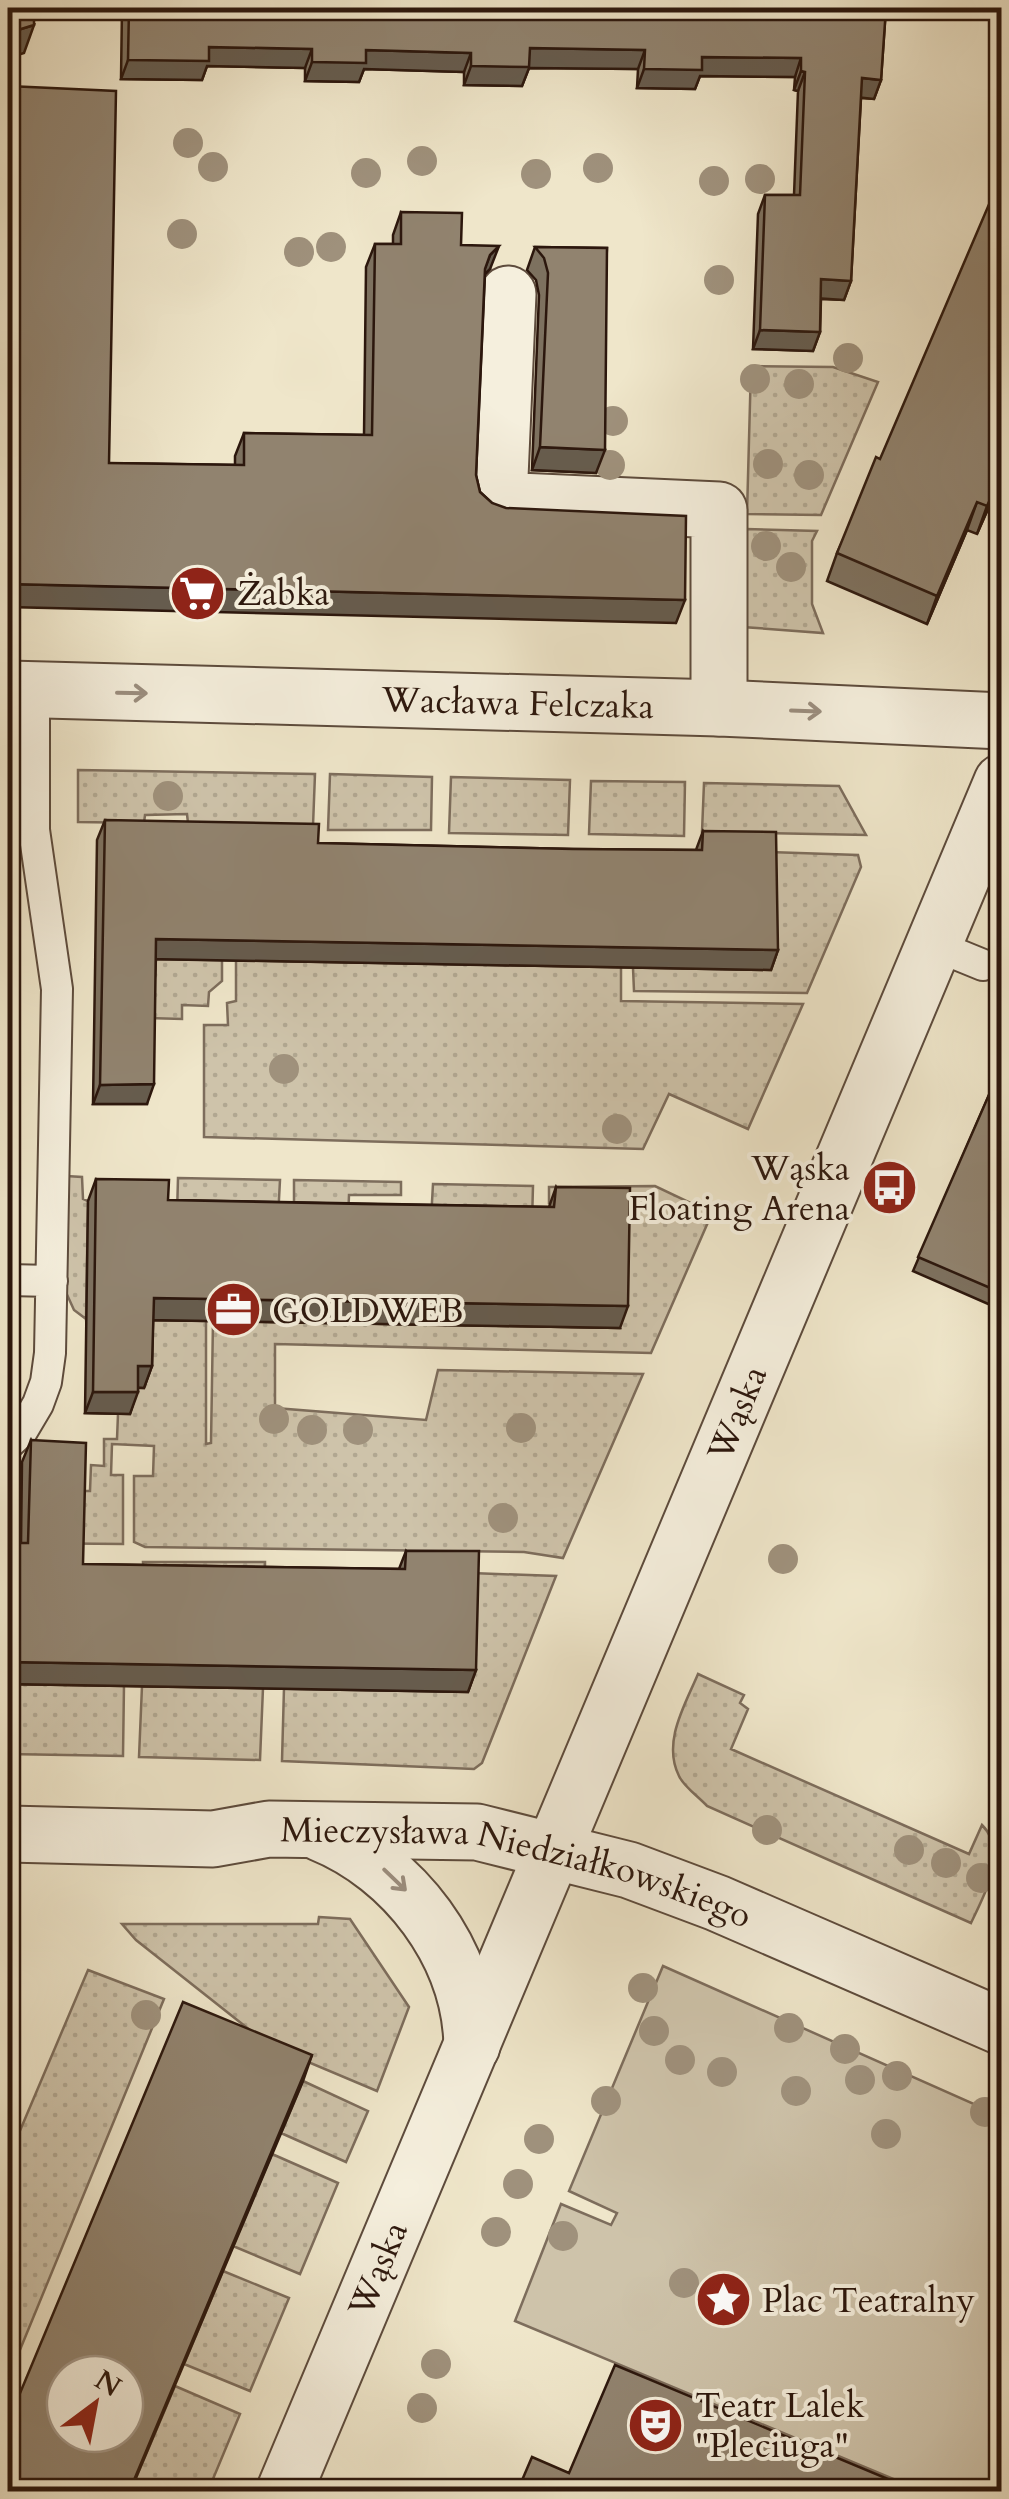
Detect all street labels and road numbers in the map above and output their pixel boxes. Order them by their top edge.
street label: Wacława Felczaka [380,676,655,731]
street label: Wąska [696,1359,779,1470]
street label: Mieczysława Niedziałkowskiego [280,1806,759,1940]
street label: Wąska [337,2214,420,2325]

